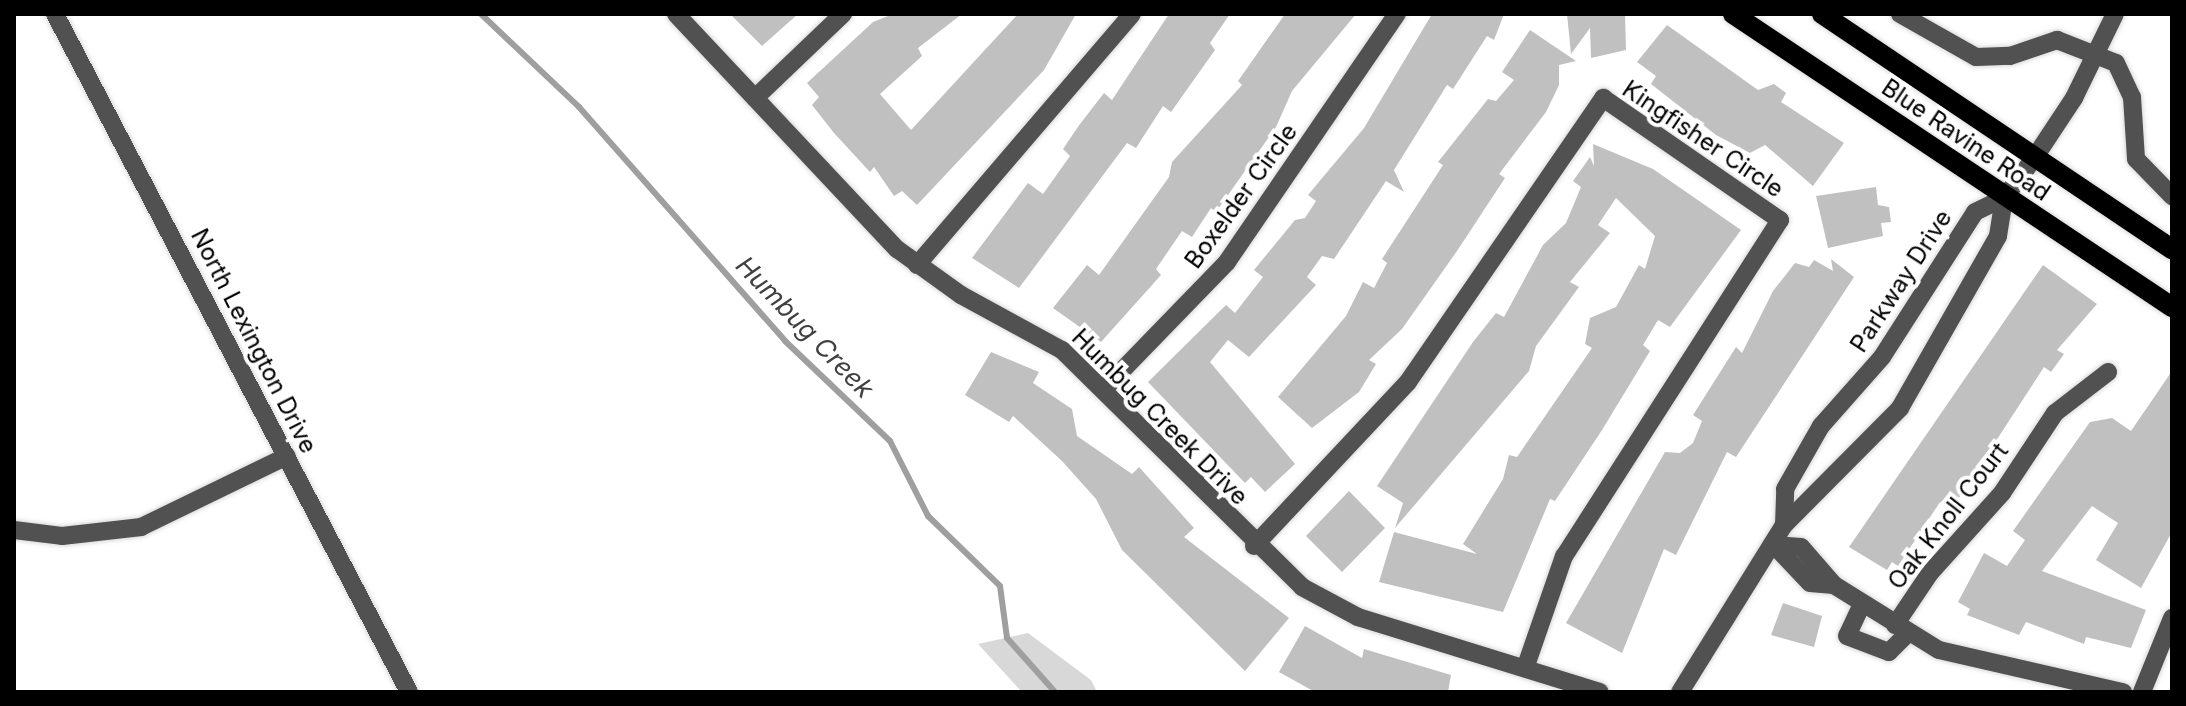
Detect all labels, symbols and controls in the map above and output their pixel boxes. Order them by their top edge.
street label: Blue Ravine Road [1876,73,2056,207]
street label: Kingfisher Circle [1617,74,1789,204]
street label: Boxelder Circle [1179,118,1303,274]
street label: Parkway Drive [1844,204,1958,358]
street label: North Lexington Drive [185,224,323,458]
water label: Humbug Creek [730,250,880,404]
street label: Humbug Creek Drive [1066,323,1254,511]
street label: Oak Knoll Court [1882,437,2014,595]

